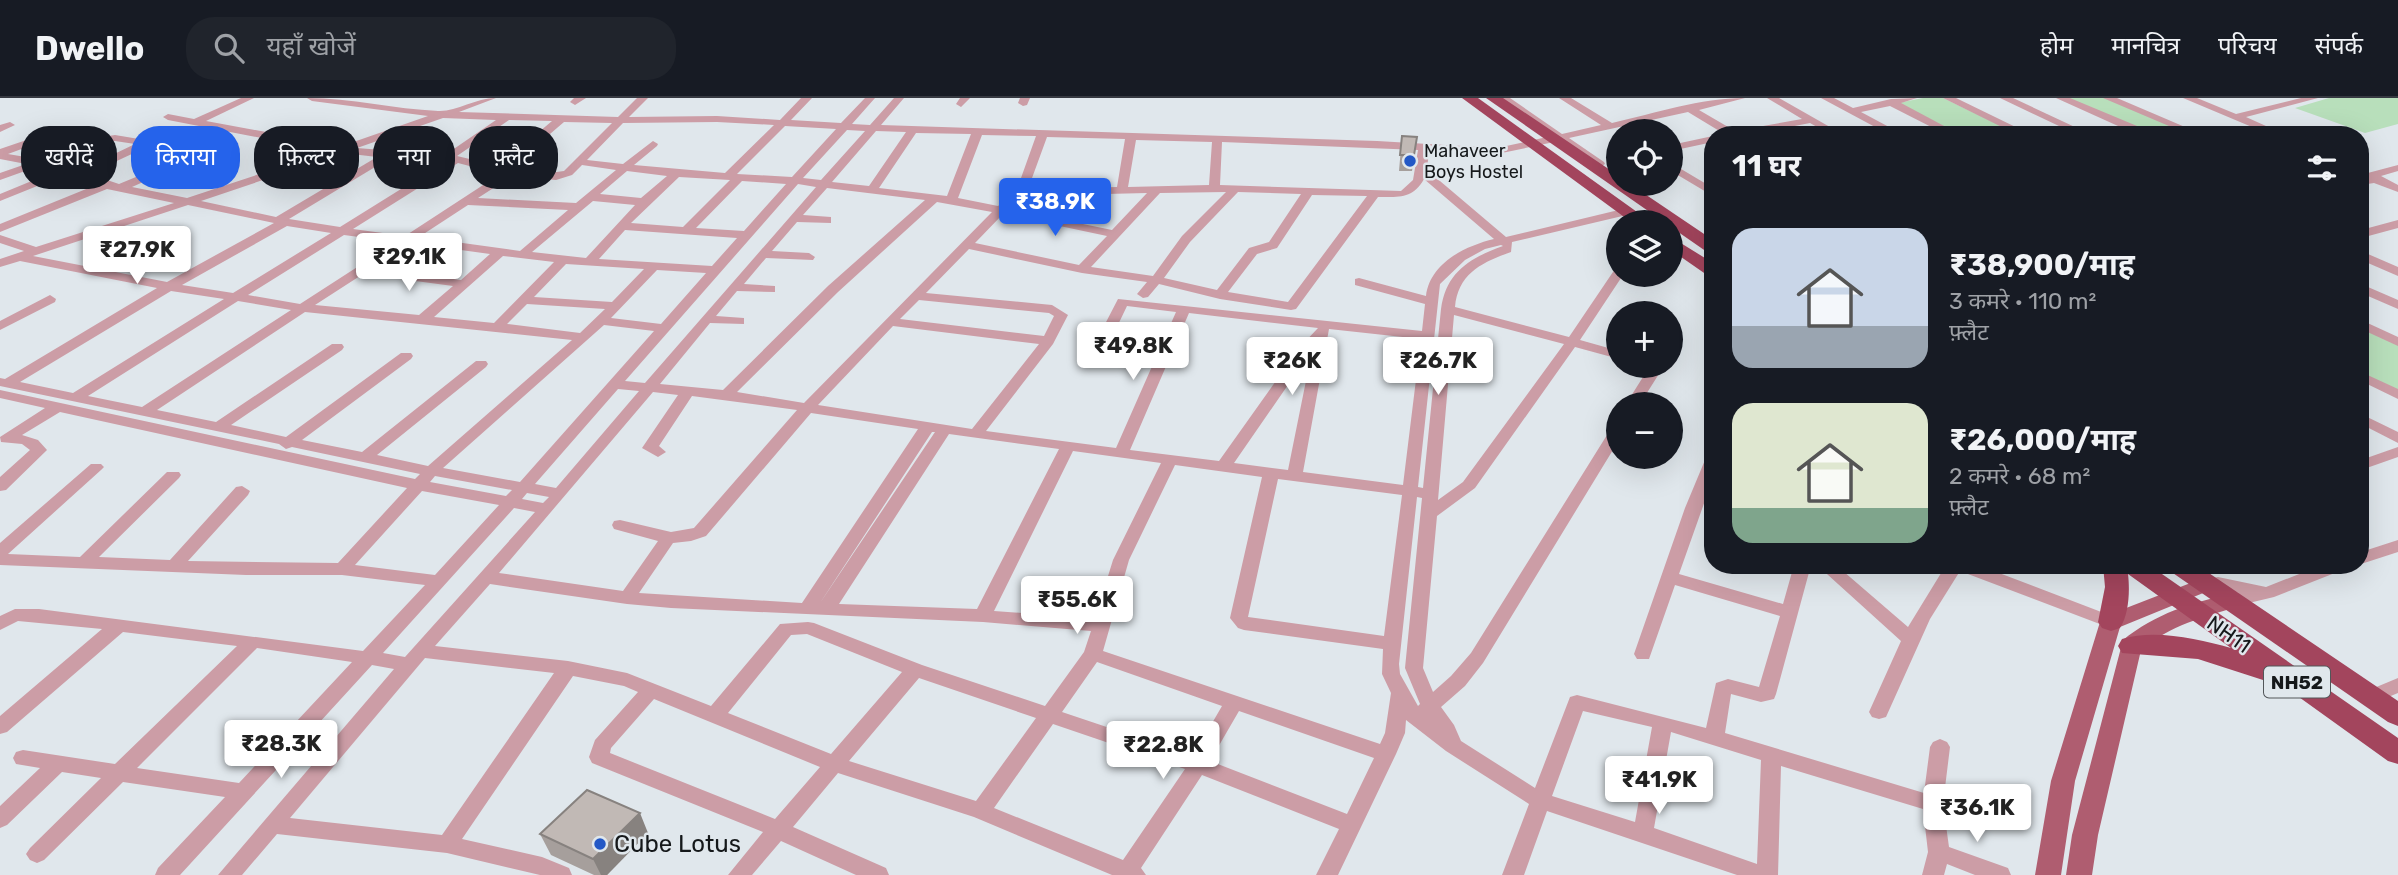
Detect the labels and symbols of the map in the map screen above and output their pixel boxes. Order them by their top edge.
place label: Mahaveer Boys Hostel [1424,140,1523,183]
marker: Mahaveer Boys Hostel [1402,153,1418,169]
pin: ₹38.9K [998,178,1112,238]
pin: ₹27.9K [80,226,194,286]
pin: ₹29.1K [352,234,466,293]
pin: ₹49.8K [1076,322,1190,382]
pin: ₹26K [1251,338,1333,397]
pin: ₹26.7K [1381,338,1495,397]
pin: ₹55.6K [1020,576,1134,636]
street label: NH11 [2202,610,2256,658]
road number: NH52 [2264,666,2330,698]
pin: ₹28.3K [224,720,338,780]
pin: ₹22.8K [1106,722,1220,781]
pin: ₹41.9K [1602,756,1716,816]
pin: ₹36.1K [1920,784,2034,844]
place label: Cube Lotus [614,830,741,858]
marker: Cube Lotus [592,836,608,852]

